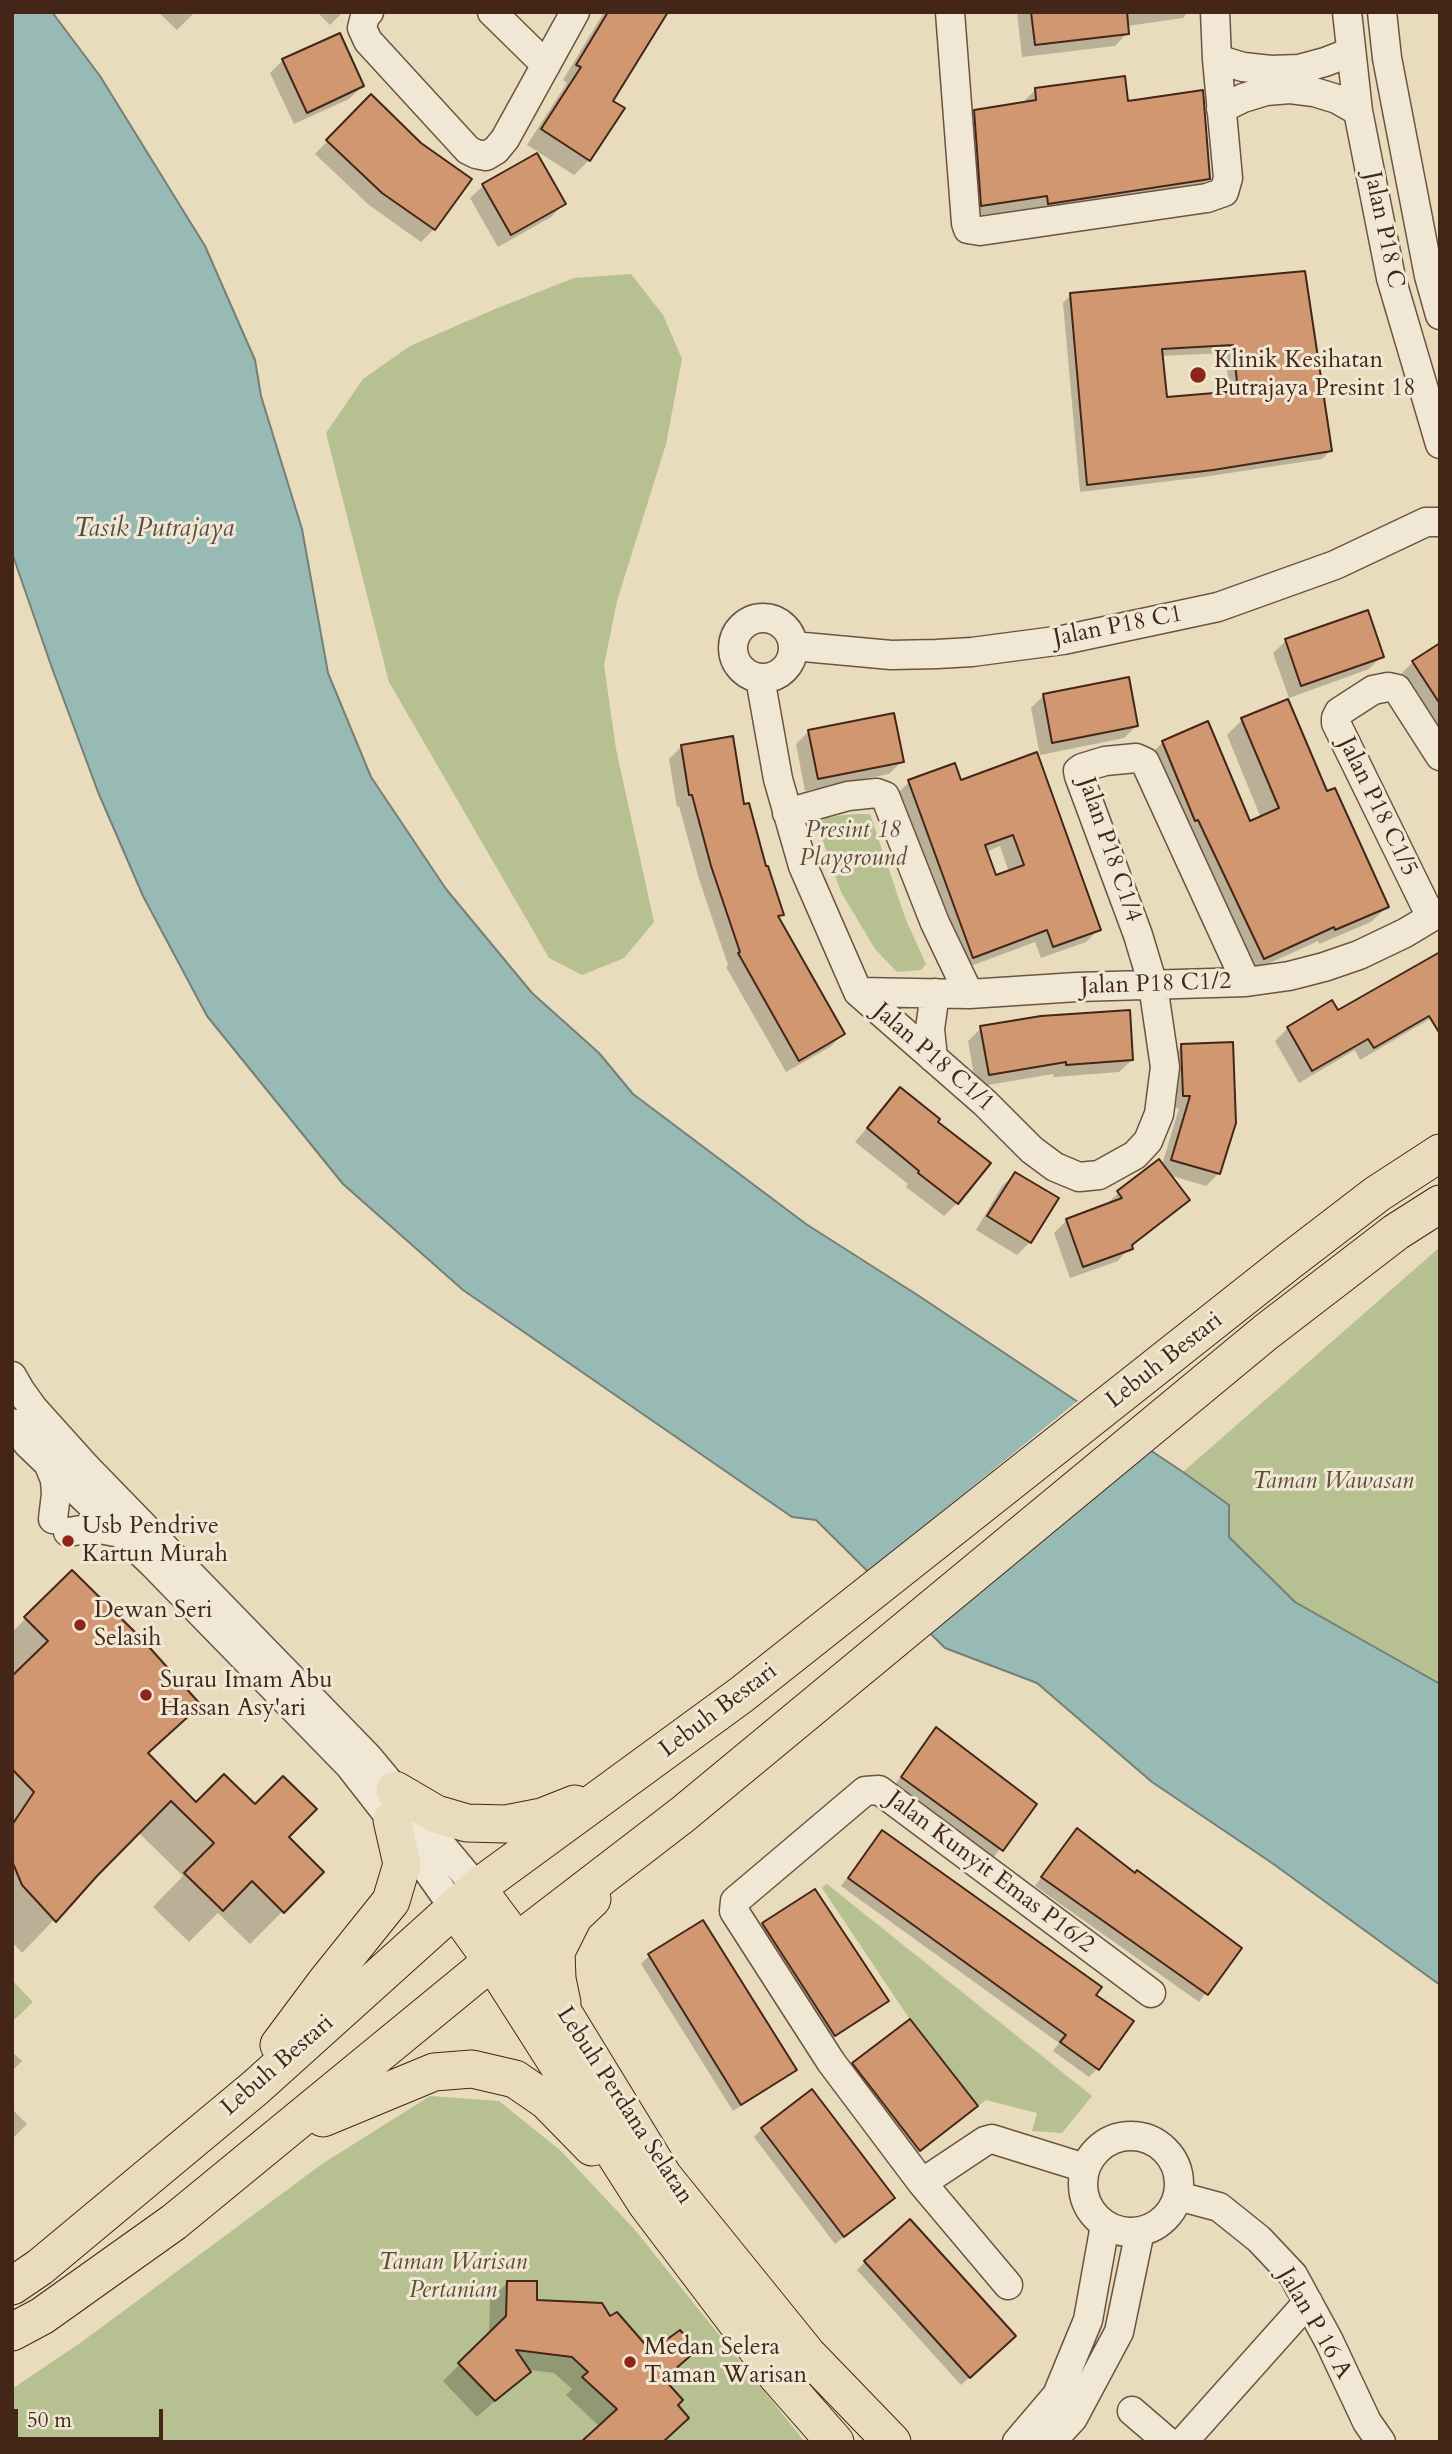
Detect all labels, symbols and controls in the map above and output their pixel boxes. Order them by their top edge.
street label: Jalan P18 C [1357,169,1409,291]
place label: Klinik Kesihatan Putrajaya Presint 18 [1214,347,1416,403]
marker: Klinik Kesihatan Putrajaya Presint 18 [1188,365,1208,385]
water label: Tasik Putrajaya [74,514,234,546]
street label: Jalan P18 C1 [1051,600,1185,654]
street label: Jalan P18 C1/5 [1331,733,1423,881]
street label: Jalan P18 C1/4 [1071,774,1147,926]
park label: Presint 18 Playground [799,817,907,873]
street label: Jalan P18 C1/2 [1080,968,1232,1002]
street label: Jalan P18 C1/1 [867,998,999,1118]
street label: Lebuh Bestari [1101,1307,1229,1415]
park label: Taman Wawasan [1252,1468,1414,1496]
place label: Usb Pendrive Kartun Murah [82,1513,228,1569]
marker: Usb Pendrive Kartun Murah [60,1533,76,1549]
place label: Dewan Seri Selasih [94,1597,213,1653]
marker: Dewan Seri Selasih [72,1617,88,1633]
street label: Lebuh Bestari [655,1657,783,1765]
place label: Surau Imam Abu Hassan Asy'ari [160,1667,333,1723]
marker: Surau Imam Abu Hassan Asy'ari [138,1687,154,1703]
street label: Jalan Kunyit Emas P16/2 [881,1786,1099,1960]
street label: Lebuh Perdana Selatan [549,2002,699,2210]
street label: Lebuh Bestari [216,2009,340,2123]
park label: Taman Warisan Pertanian [379,2249,527,2305]
street label: Jalan P 16 A [1271,2263,1357,2385]
place label: Medan Selera Taman Warisan [644,2334,807,2390]
marker: Medan Selera Taman Warisan [622,2354,638,2370]
scale bar [18,2394,166,2438]
text: 50 m [27,2406,72,2435]

